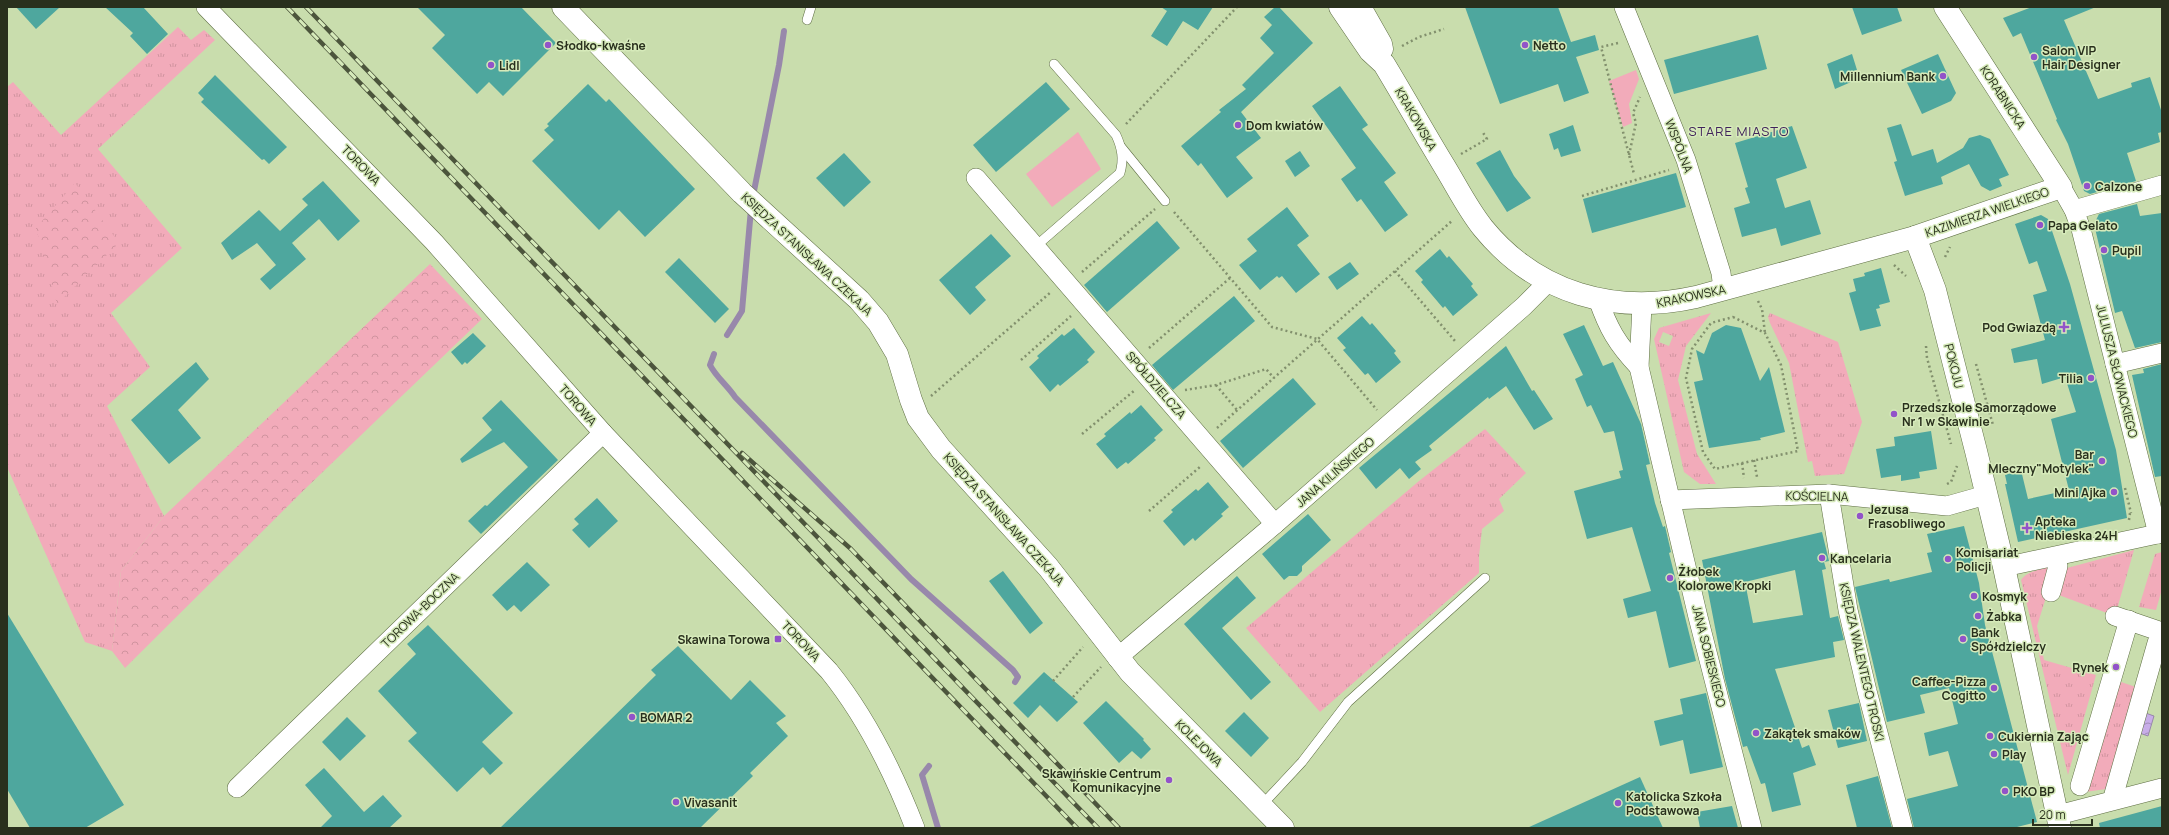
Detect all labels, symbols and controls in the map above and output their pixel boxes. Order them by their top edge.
place label: Słodko-kwaśne [556,37,646,54]
place label: Netto [1533,37,1566,54]
marker: Słodko-kwaśne [543,40,553,50]
marker: Netto [1520,40,1530,50]
place label: Salon VIP Hair Designer [2042,42,2121,73]
marker: Salon VIP Hair Designer [2029,52,2039,62]
place label: Lidl [499,57,520,74]
marker: Lidl [486,60,496,70]
street label: KORABNICKA [1976,62,2030,132]
place label: Millennium Bank [1840,68,1936,85]
marker: Millennium Bank [1938,71,1948,81]
street label: KRAKOWSKA [1391,84,1441,154]
place label: Dom kwiatów [1246,117,1323,134]
street label: WSPÓLNA [1661,117,1697,176]
marker: Dom kwiatów [1233,120,1243,130]
district label: STARE MIASTO [1688,122,1790,140]
street label: TOROWA [338,141,385,189]
place label: Calzone [2095,178,2142,195]
marker: Calzone [2082,181,2092,191]
street label: KAZIMIERZA WIELKIEGO [1923,183,2052,241]
street label: KSIĘDZA STANISŁAWA CZEKAJA [738,189,876,320]
place label: Papa Gelato [2048,217,2118,234]
marker: Papa Gelato [2035,220,2045,230]
place label: Pupil [2112,242,2141,259]
marker: Pupil [2099,245,2109,255]
street label: KRAKOWSKA [1655,280,1728,312]
street label: JULIUSZA SŁOWACKIEGO [2092,302,2142,440]
place label: Pod Gwiazdą [1982,319,2056,336]
marker: Pod Gwiazdą [2059,322,2069,332]
street label: POKOJU [1940,342,1968,390]
street label: SPÓŁDZIELCZA [1122,348,1190,423]
place label: Tilia [2059,370,2083,387]
marker: Tilia [2086,373,2096,383]
street label: TOROWA [555,381,601,430]
place label: Przedszkole Samorządowe Nr 1 w Skawinie [1902,399,2057,430]
marker: Przedszkole Samorządowe Nr 1 w Skawinie [1889,409,1899,419]
street label: JANA KILIŃSKIEGO [1292,433,1378,511]
place label: Bar Mleczny"Motylek" [1988,446,2094,477]
street label: KSIĘDZA STANISŁAWA CZEKAJA [940,449,1069,589]
marker: Bar Mleczny"Motylek" [2097,456,2107,466]
place label: Mini Ajka [2054,484,2106,501]
street label: KOŚCIELNA [1785,487,1849,505]
marker: Mini Ajka [2109,487,2119,497]
place label: Jezusa Frasobliwego [1868,501,1945,532]
marker: Jezusa Frasobliwego [1855,511,1865,521]
place label: Apteka Niebieska 24H [2035,513,2117,544]
marker: Apteka Niebieska 24H [2022,523,2032,533]
place label: Komisariat Policji [1956,544,2019,575]
place label: Kancelaria [1830,550,1891,567]
marker: Kancelaria [1817,553,1827,563]
marker: Komisariat Policji [1943,554,1953,564]
place label: Żłobek Kolorowe Kropki [1678,563,1771,594]
street label: TOROWA-BOCZNA [377,568,463,652]
marker: Żłobek Kolorowe Kropki [1665,573,1675,583]
street label: KSIĘDZA WALENTEGO TROSKI [1835,581,1889,743]
place label: Kosmyk [1982,588,2027,605]
marker: Kosmyk [1969,591,1979,601]
street label: JANA SOBIESKIEGO [1688,603,1730,709]
place label: Żabka [1986,608,2022,625]
marker: Żabka [1973,611,1983,621]
street label: TOROWA [778,617,824,665]
place label: Bank Spółdzielczy [1971,624,2046,655]
place label: Skawina Torowa [677,631,770,648]
marker: Skawina Torowa [773,634,783,644]
marker: Bank Spółdzielczy [1958,634,1968,644]
place label: Rynek [2072,659,2109,676]
marker: Rynek [2111,662,2121,672]
place label: Caffee-Pizza Cogitto [1912,673,1986,704]
marker: Caffee-Pizza Cogitto [1989,683,1999,693]
place label: BOMAR 2 [640,709,692,726]
marker: BOMAR 2 [627,712,637,722]
street label: KOLEJOWA [1172,716,1227,771]
place label: Zakątek smaków [1764,725,1861,742]
marker: Zakątek smaków [1751,728,1761,738]
place label: Cukiernia Zając [1998,728,2089,745]
marker: Cukiernia Zając [1985,731,1995,741]
place label: Play [2002,746,2027,763]
marker: Play [1989,749,1999,759]
place label: Skawińskie Centrum Komunikacyjne [1042,765,1161,796]
marker: Skawińskie Centrum Komunikacyjne [1164,775,1174,785]
place label: PKO BP [2013,783,2055,800]
marker: PKO BP [2000,786,2010,796]
place label: Katolicka Szkoła Podstawowa [1626,788,1722,819]
place label: Vivasanit [684,794,737,811]
marker: Vivasanit [671,797,681,807]
marker: Katolicka Szkoła Podstawowa [1613,798,1623,808]
scale bar [2033,801,2092,827]
text: 20 m [2039,806,2066,823]

